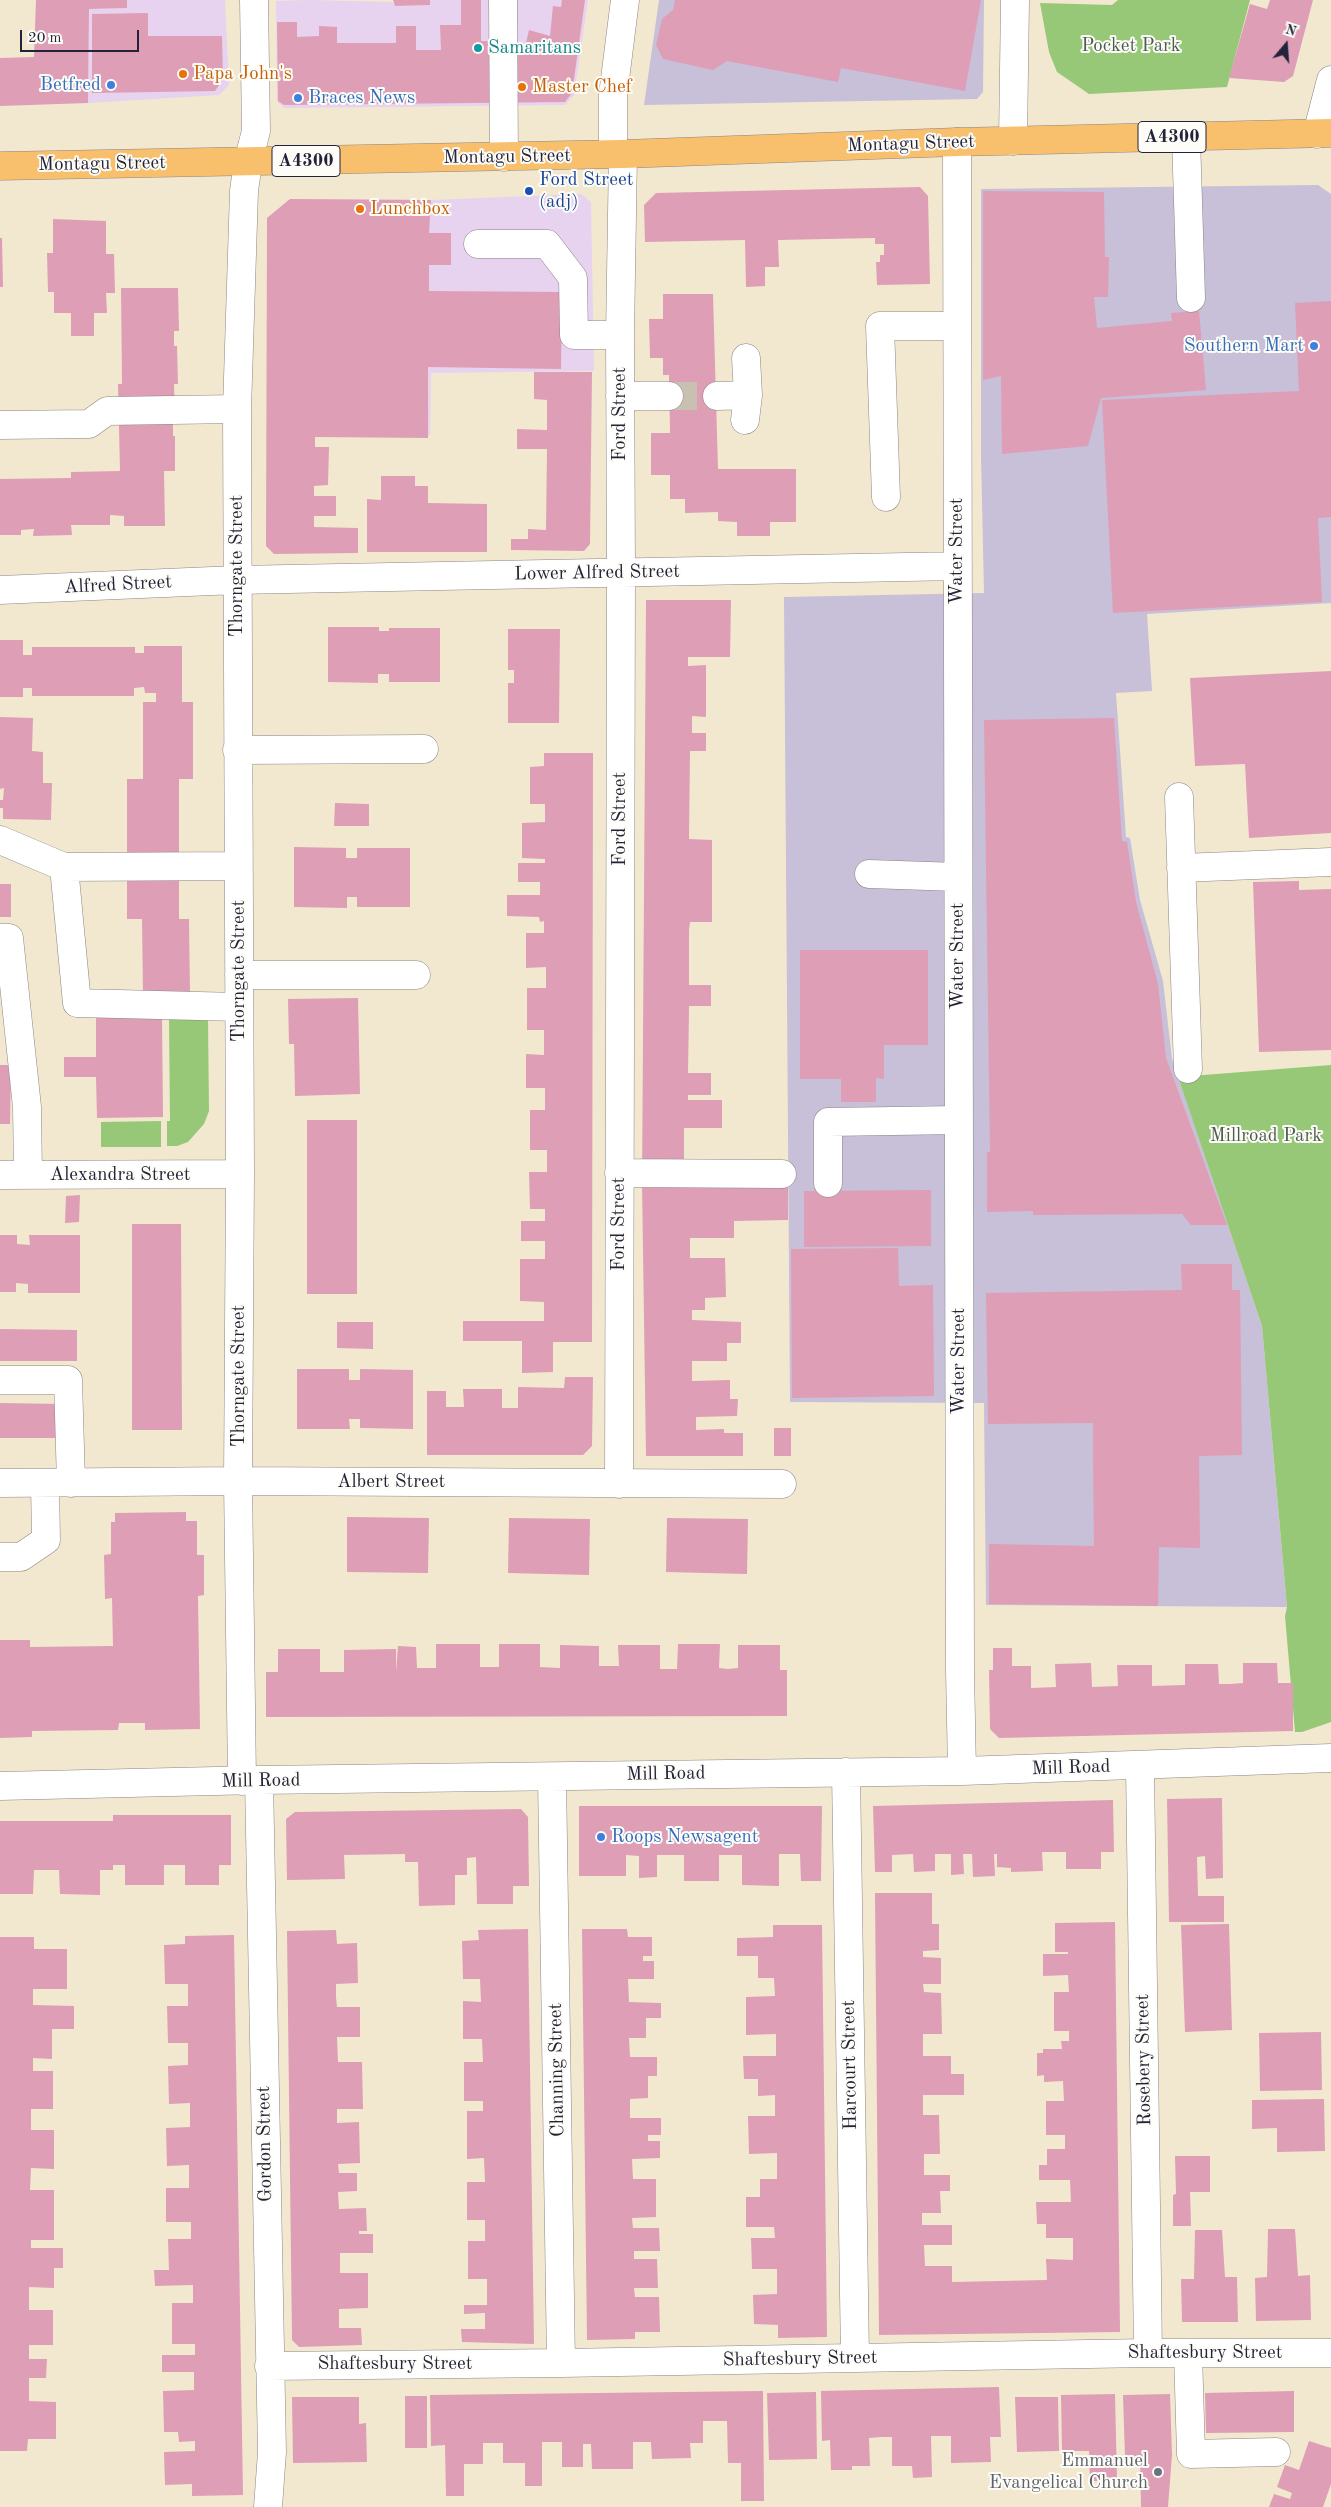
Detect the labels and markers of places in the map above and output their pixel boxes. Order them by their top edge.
place label: Samaritans [488,37,581,59]
marker: Samaritans [472,42,484,54]
place label: Papa John's [193,63,292,85]
marker: Papa John's [177,68,189,80]
place label: Betfred [40,74,101,96]
place label: Master Chef [532,76,632,98]
marker: Betfred [105,79,117,91]
marker: Master Chef [516,81,528,93]
place label: Braces News [308,87,415,109]
marker: Braces News [292,92,304,104]
place label: Ford Street (adj) [539,169,633,213]
marker: Ford Street (adj) [523,185,535,197]
place label: Lunchbox [370,198,450,220]
marker: Lunchbox [354,203,366,215]
place label: Southern Mart [1184,335,1304,357]
marker: Southern Mart [1308,340,1320,352]
place label: Roops Newsagent [611,1826,759,1848]
marker: Roops Newsagent [595,1831,607,1843]
place label: Emmanuel Evangelical Church [989,2450,1148,2494]
marker: Emmanuel Evangelical Church [1152,2466,1164,2478]

